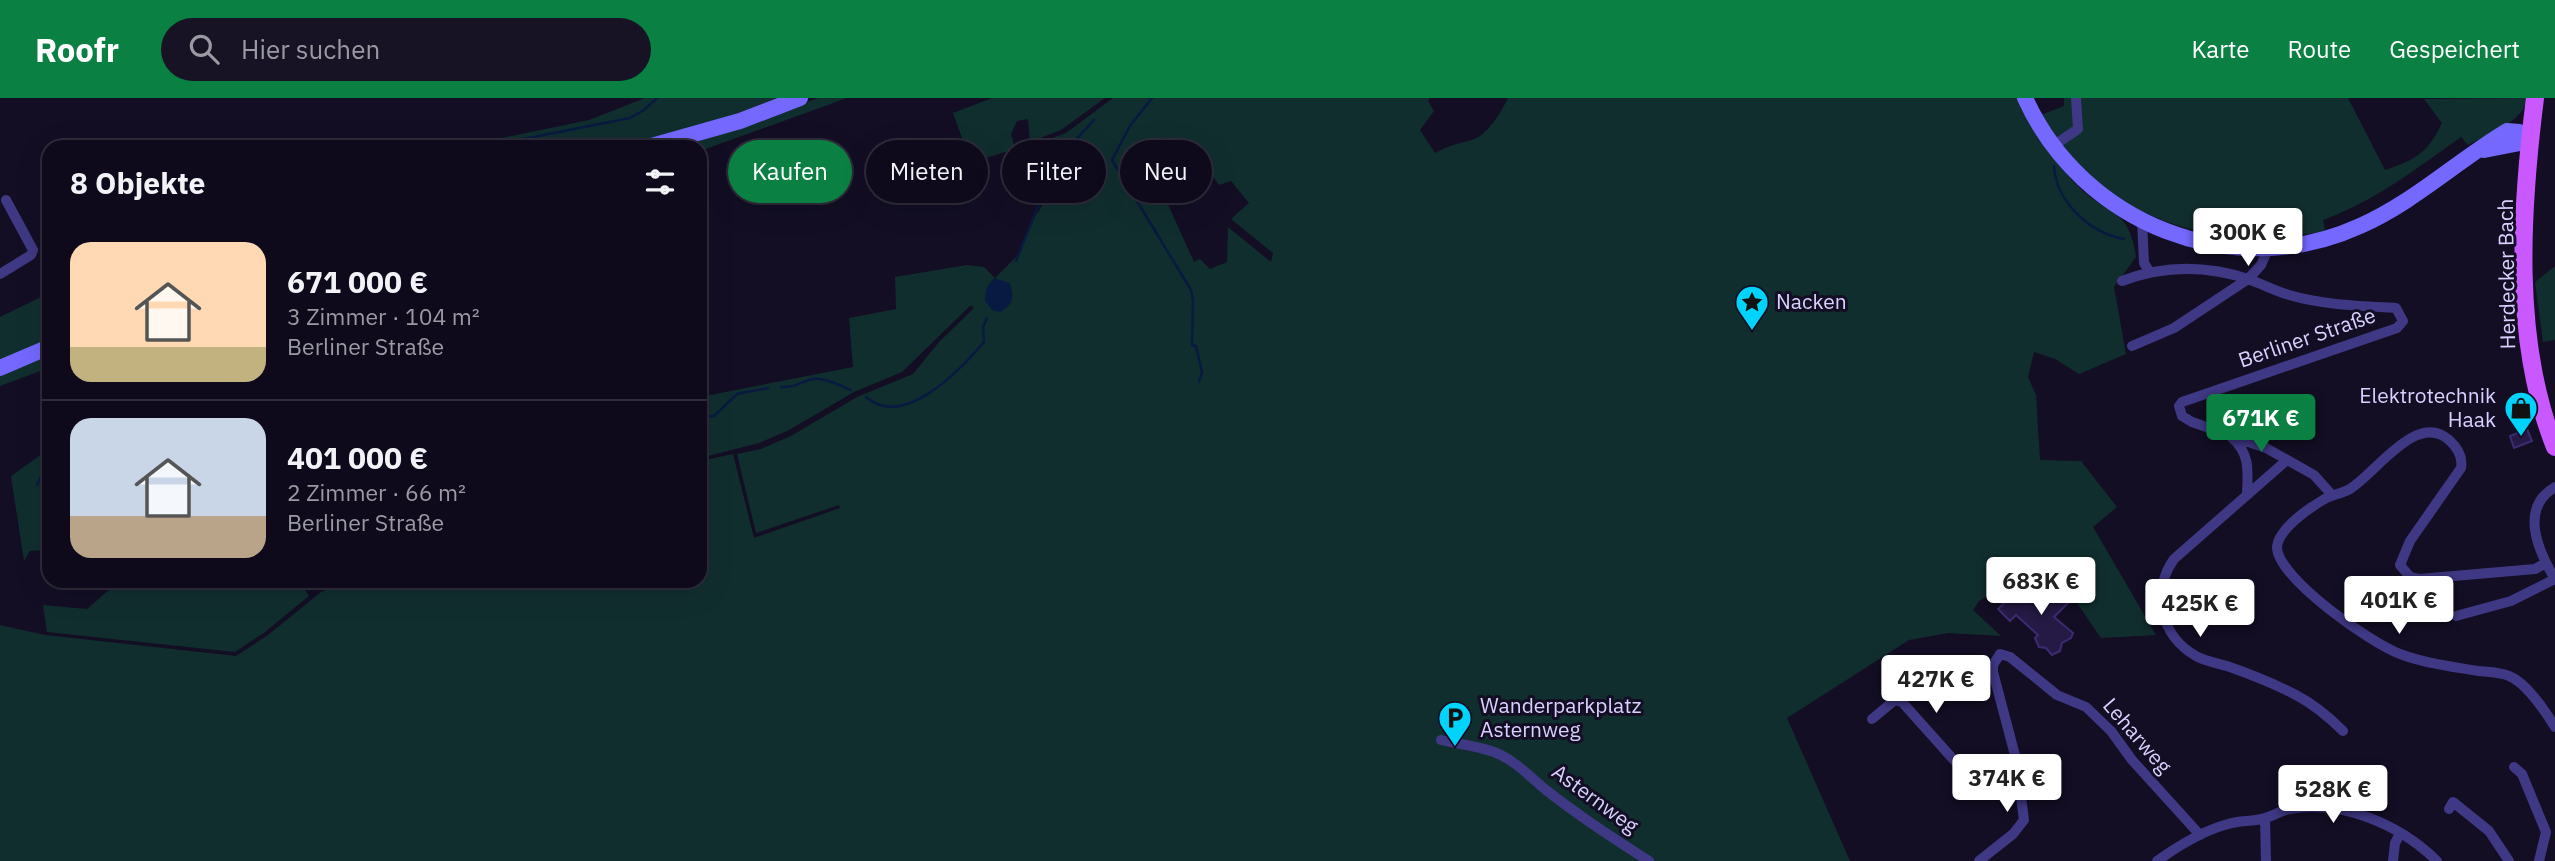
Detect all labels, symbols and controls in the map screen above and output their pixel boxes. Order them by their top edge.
search box [161,18,651,81]
text: Roofr [35,28,119,71]
icon: search [185,30,223,68]
text: Hier suchen [241,32,380,66]
text: Karte [2191,33,2250,65]
text: Route [2288,33,2351,65]
text: Gespeichert [2389,33,2520,65]
chip: Kaufen [728,140,852,203]
chip: Mieten [866,140,988,203]
chip: Filter [1002,140,1106,203]
chip: Neu [1120,140,1212,203]
text: 8 Objekte [70,163,205,202]
icon: filters [641,163,679,201]
street label: Herdecker Bach [2491,199,2521,350]
pin: 300K € [2191,208,2305,268]
text: 300K € [2209,216,2287,246]
text: 671 000 € [287,262,428,301]
icon: home [126,270,210,354]
place icon: Nacken [1733,283,1771,332]
place label: Nacken [1776,287,1847,315]
street label: Berliner Straße [2234,300,2379,374]
text: 3 Zimmer · 104 m² [287,301,480,331]
text: Berliner Straße [287,331,444,361]
place label: Elektrotechnik Haak [2359,381,2496,433]
shop icon: Elektrotechnik Haak [2502,389,2540,438]
pin: 671K € [2204,394,2318,454]
text: 671K € [2222,402,2300,432]
text: 401 000 € [287,438,428,477]
icon: home [126,446,210,530]
text: 2 Zimmer · 66 m² [287,477,466,507]
text: Berliner Straße [287,507,444,537]
pin: 683K € [1984,558,2098,617]
text: 683K € [2002,565,2080,595]
pin: 401K € [2342,576,2456,636]
pin: 425K € [2143,580,2257,639]
text: 401K € [2360,584,2438,614]
text: 425K € [2161,587,2239,617]
pin: 427K € [1879,656,1993,715]
text: 427K € [1897,663,1975,693]
place label: Wanderparkplatz Asternweg [1480,691,1642,743]
street label: Leharweg [2097,692,2178,779]
parking icon: Wanderparkplatz Asternweg [1436,699,1474,748]
pin: 374K € [1950,754,2064,814]
street label: Asternweg [1547,757,1644,839]
text: 374K € [1968,762,2046,792]
pin: 528K € [2276,766,2390,825]
text: 528K € [2294,773,2372,803]

